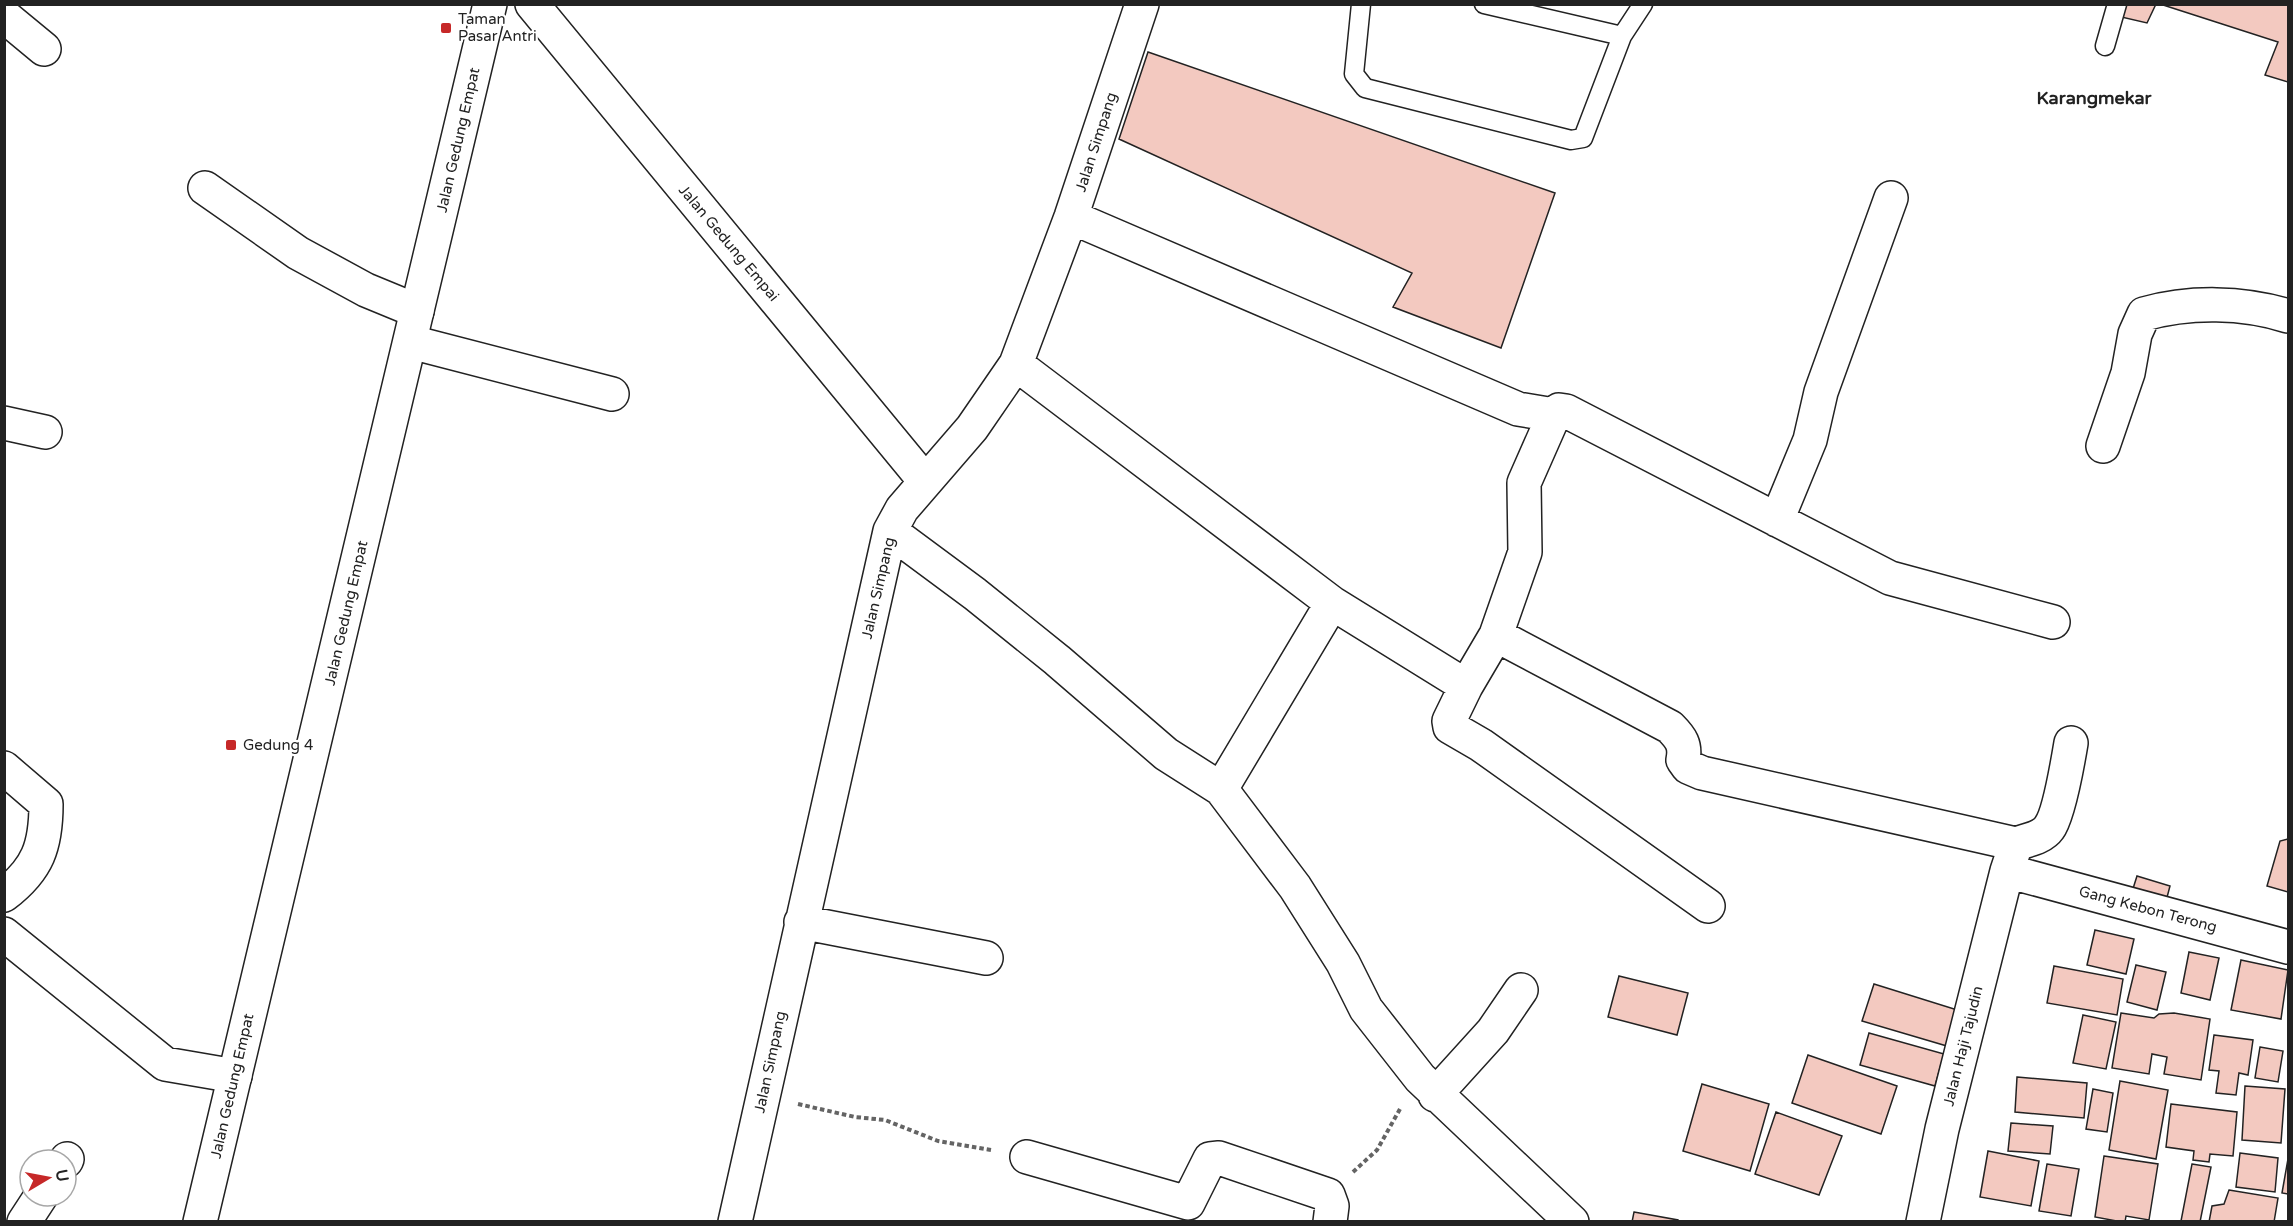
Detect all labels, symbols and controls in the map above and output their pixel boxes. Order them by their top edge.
place label: Taman Pasar Antri [458,10,537,45]
marker: Taman Pasar Antri [439,21,453,35]
street label: Jalan Gedung Empat [433,65,484,214]
district label: Karangmekar [2037,87,2153,109]
street label: Jalan Simpang [1071,90,1121,194]
street label: Jalan Gedung Empai [675,181,783,305]
street label: Jalan Simpang [858,535,898,641]
street label: Jalan Gedung Empat [321,538,372,687]
place label: Gedung 4 [243,736,313,754]
marker: Gedung 4 [224,738,238,752]
street label: Gang Kebon Terong [2077,882,2219,936]
street label: Jalan Haji Tajudin [1939,984,1987,1108]
street label: Jalan Simpang [750,1009,790,1115]
street label: Jalan Gedung Empat [207,1011,258,1160]
north arrow [18,1148,78,1208]
text: U [51,1168,73,1183]

